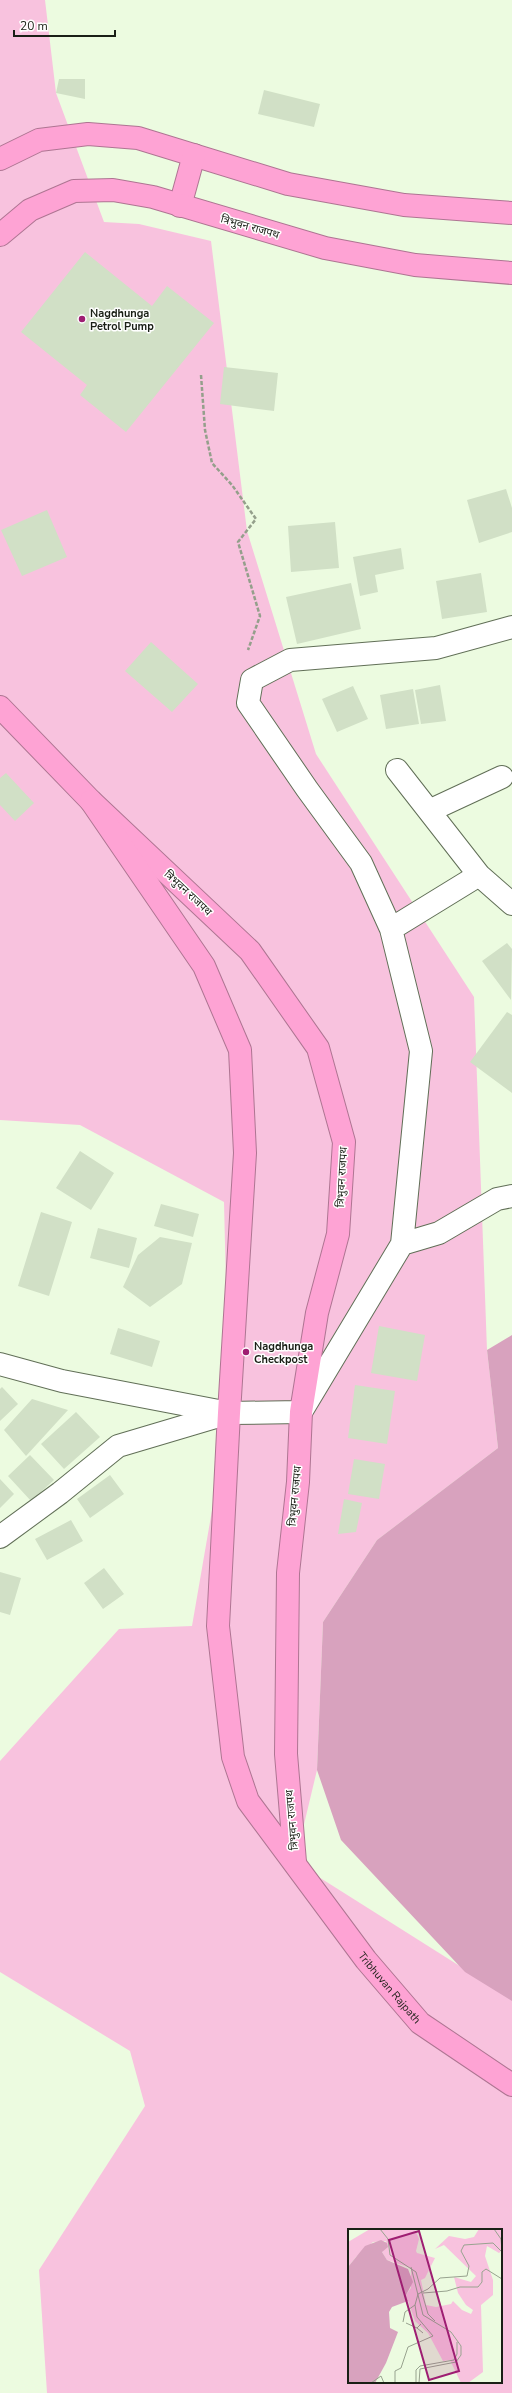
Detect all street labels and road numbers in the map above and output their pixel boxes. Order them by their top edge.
street label: त्रिभुवन राजपथ [219,211,282,243]
street label: त्रिभुवन राजपथ [161,867,216,920]
street label: त्रिभुवन राजपथ [333,1145,351,1208]
street label: त्रिभुवन राजपथ [285,1464,305,1527]
street label: त्रिभुवन राजपथ [282,1788,302,1851]
street label: Tribhuvan Rajpath [355,1949,425,2027]

